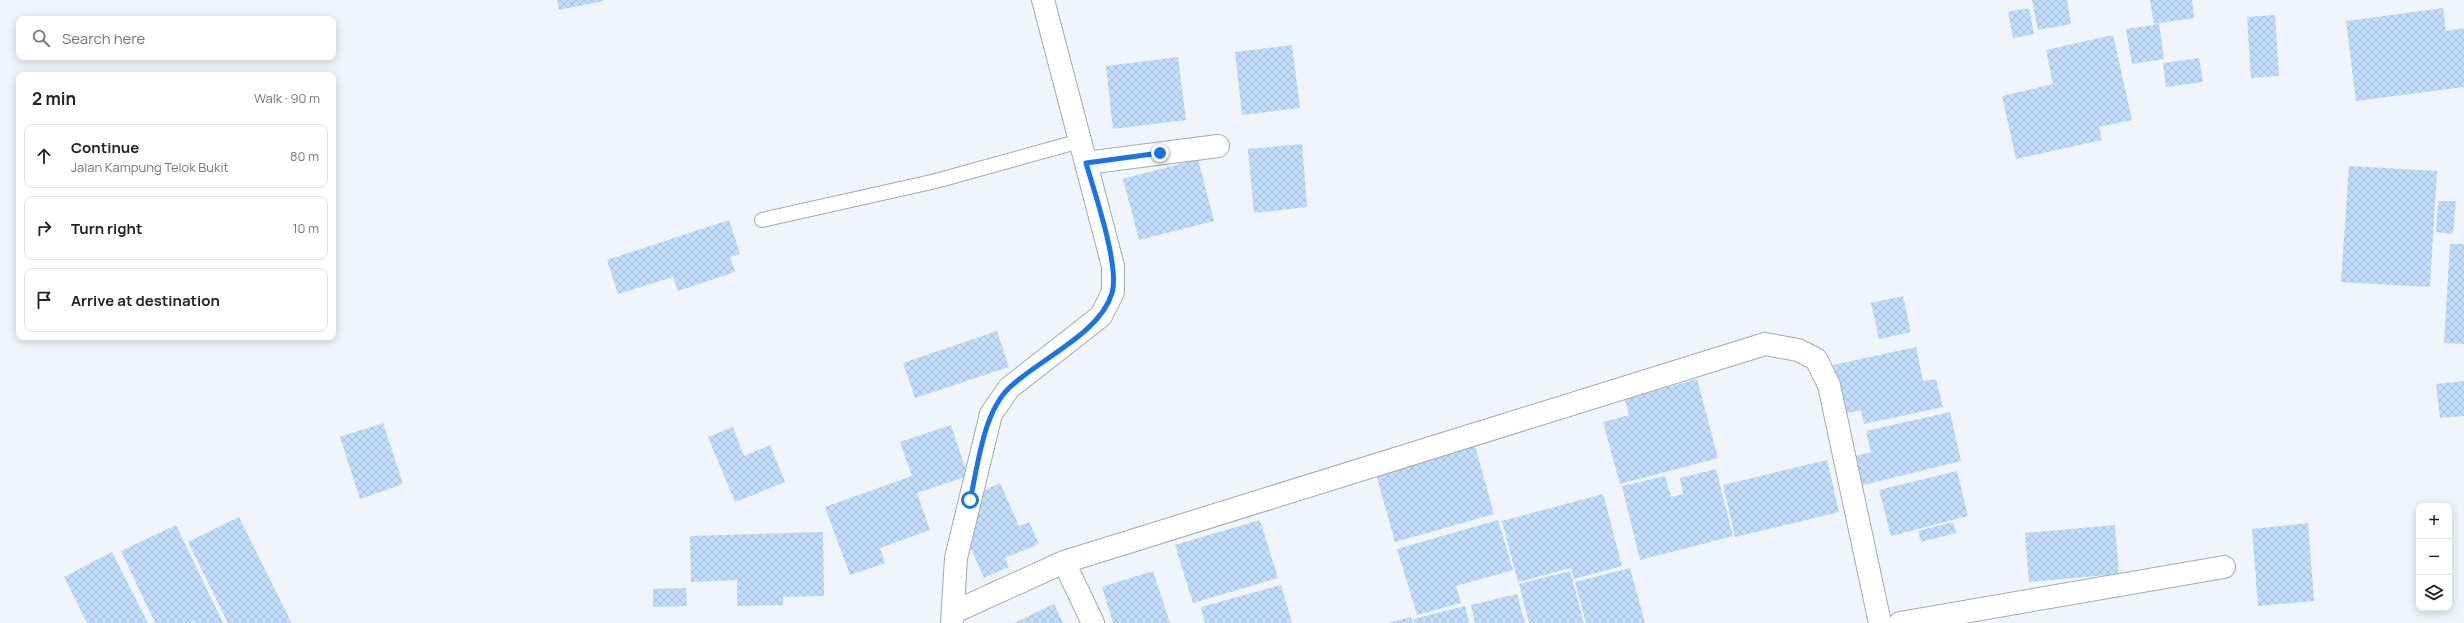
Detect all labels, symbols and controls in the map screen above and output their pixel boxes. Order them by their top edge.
search box [16,16,336,60]
icon: search [30,27,52,49]
text: Search here [62,28,145,49]
text: 2 min [32,87,76,110]
text: Walk · 90 m [254,89,320,107]
text: Continue [71,137,139,158]
route end [1151,144,1169,162]
icon: ahead [33,145,55,167]
text: 80 m [290,147,319,165]
text: Jalan Kampung Telok Bukit [71,158,229,176]
icon: right [33,217,55,239]
text: Turn right [71,218,142,239]
text: 10 m [292,219,319,237]
icon: arrive [33,289,55,311]
text: Arrive at destination [71,290,220,311]
route start [961,491,979,509]
map controls [2416,503,2452,611]
button: + [2416,503,2452,539]
button: − [2416,539,2452,575]
button: layers [2416,575,2452,611]

